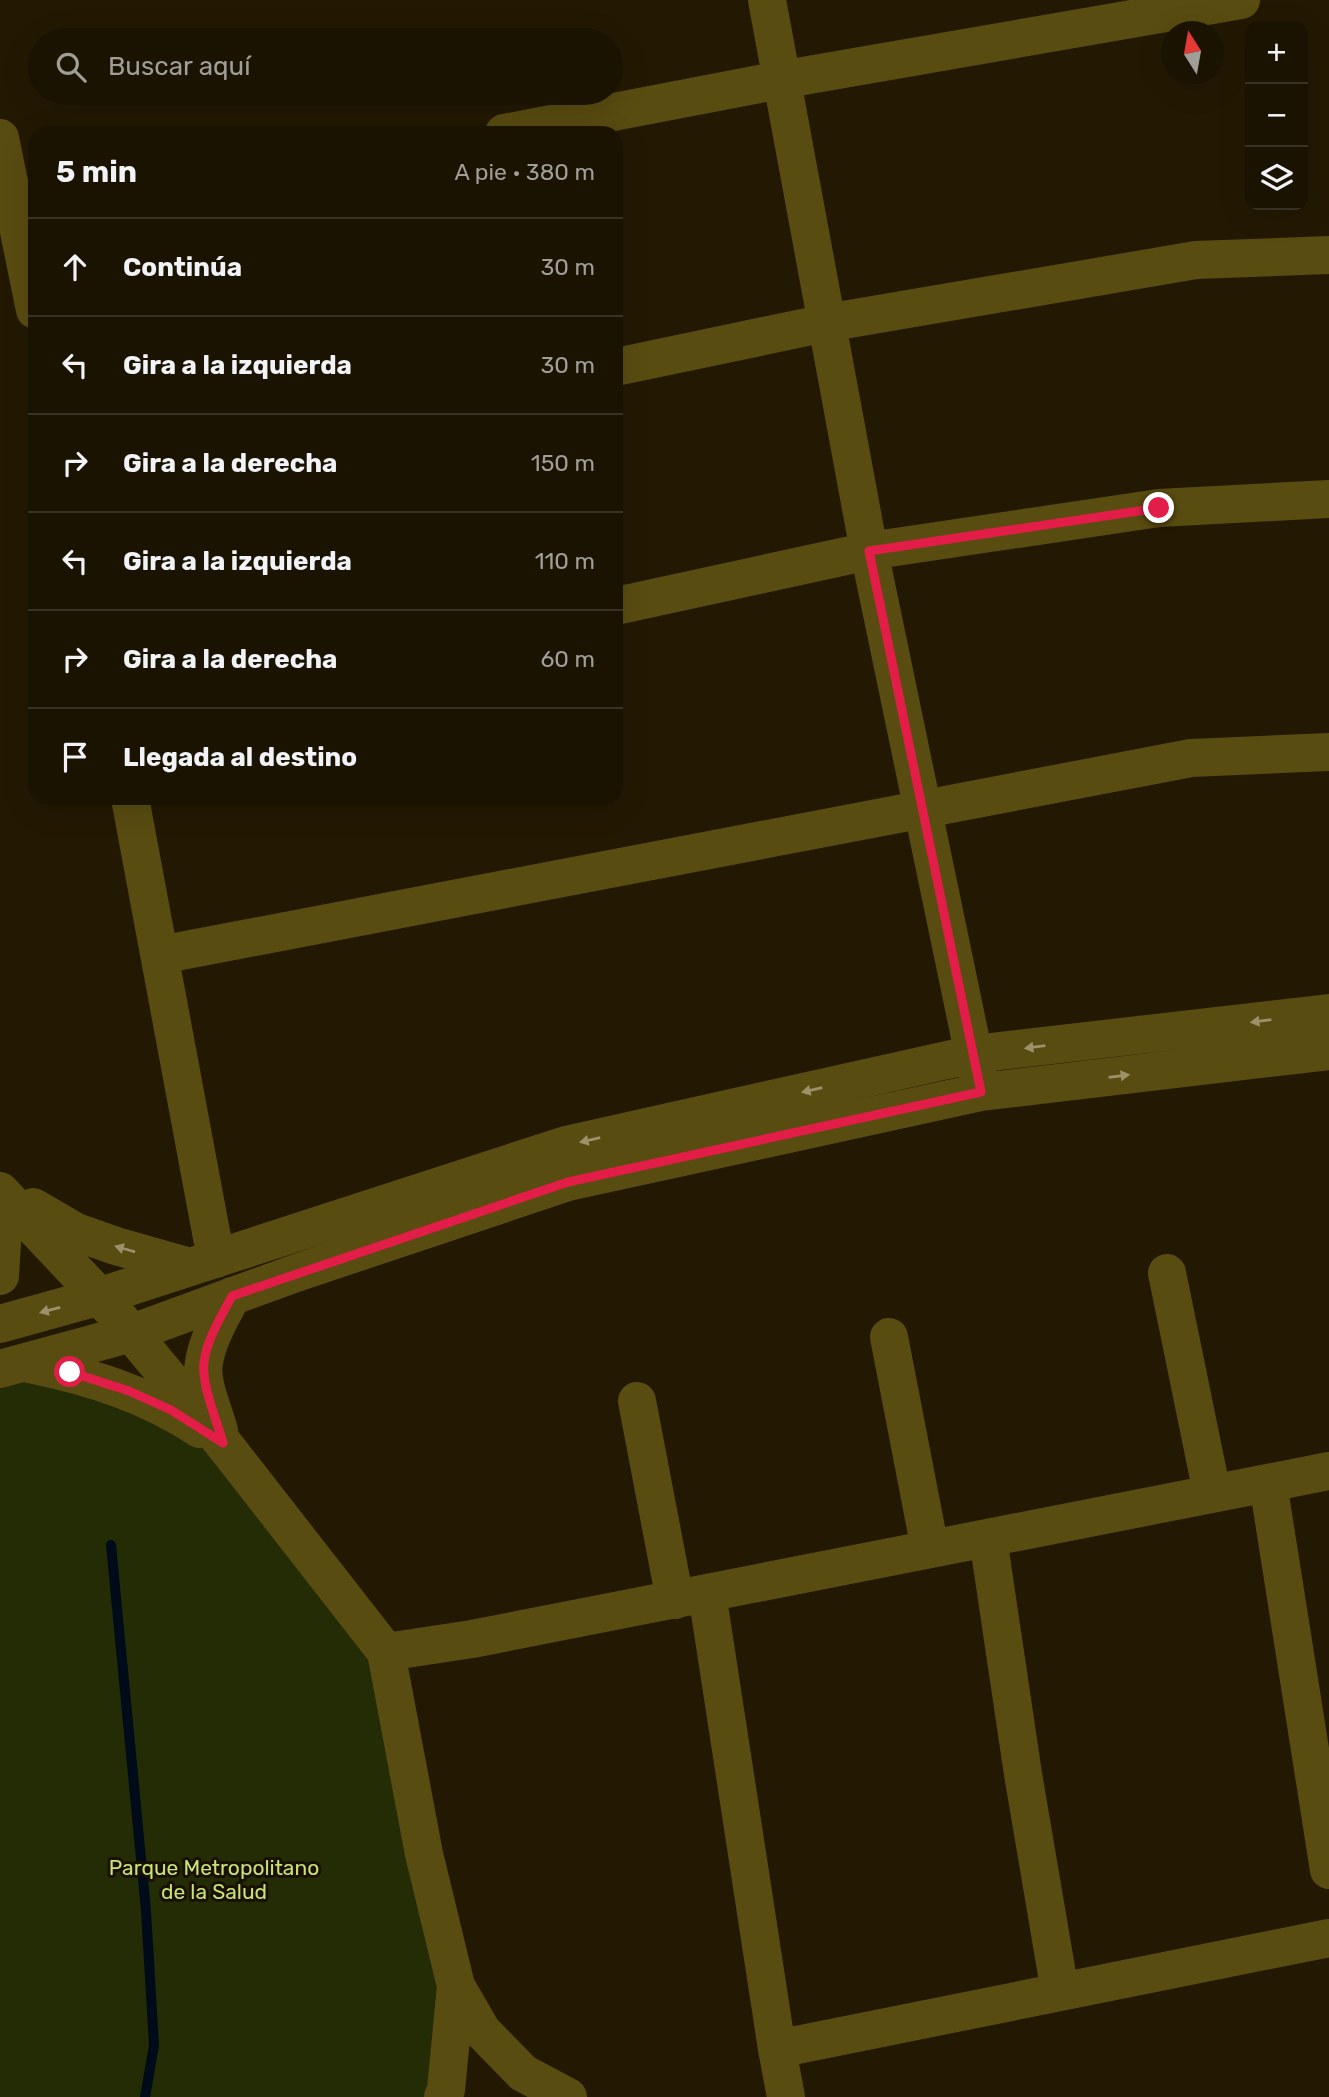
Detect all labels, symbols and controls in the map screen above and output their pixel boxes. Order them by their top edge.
north arrow [1161,21,1224,84]
map controls [1245,21,1308,210]
button: + [1245,21,1308,84]
search box [28,28,623,105]
icon: search [52,48,90,86]
text: Buscar aquí [108,51,250,82]
button: − [1245,84,1308,147]
button: layers [1245,147,1308,210]
text: 5 min [56,154,137,190]
text: A pie · 380 m [454,158,595,186]
icon: ahead [56,248,94,286]
text: Continúa [123,252,242,283]
text: 30 m [540,253,595,281]
icon: left [56,346,94,384]
text: Gira a la izquierda [123,350,352,381]
text: 30 m [540,351,595,379]
icon: right [56,444,94,482]
text: Gira a la derecha [123,448,337,479]
text: 150 m [531,449,595,477]
route end [1143,492,1174,523]
icon: left [56,542,94,580]
text: Gira a la izquierda [123,546,352,577]
text: 110 m [535,547,595,575]
icon: right [56,640,94,678]
text: Gira a la derecha [123,644,337,675]
text: 60 m [540,645,595,673]
icon: arrive [56,738,94,776]
text: Llegada al destino [123,742,357,773]
one-way arrow [1250,1015,1272,1026]
one-way arrow [1024,1041,1046,1052]
one-way arrow [1108,1070,1130,1081]
one-way arrow [801,1085,823,1096]
one-way arrow [579,1134,601,1145]
one-way arrow [114,1243,135,1253]
one-way arrow [39,1305,61,1316]
route start [54,1356,85,1387]
park label: Parque Metropolitano de la Salud [109,1855,319,1904]

